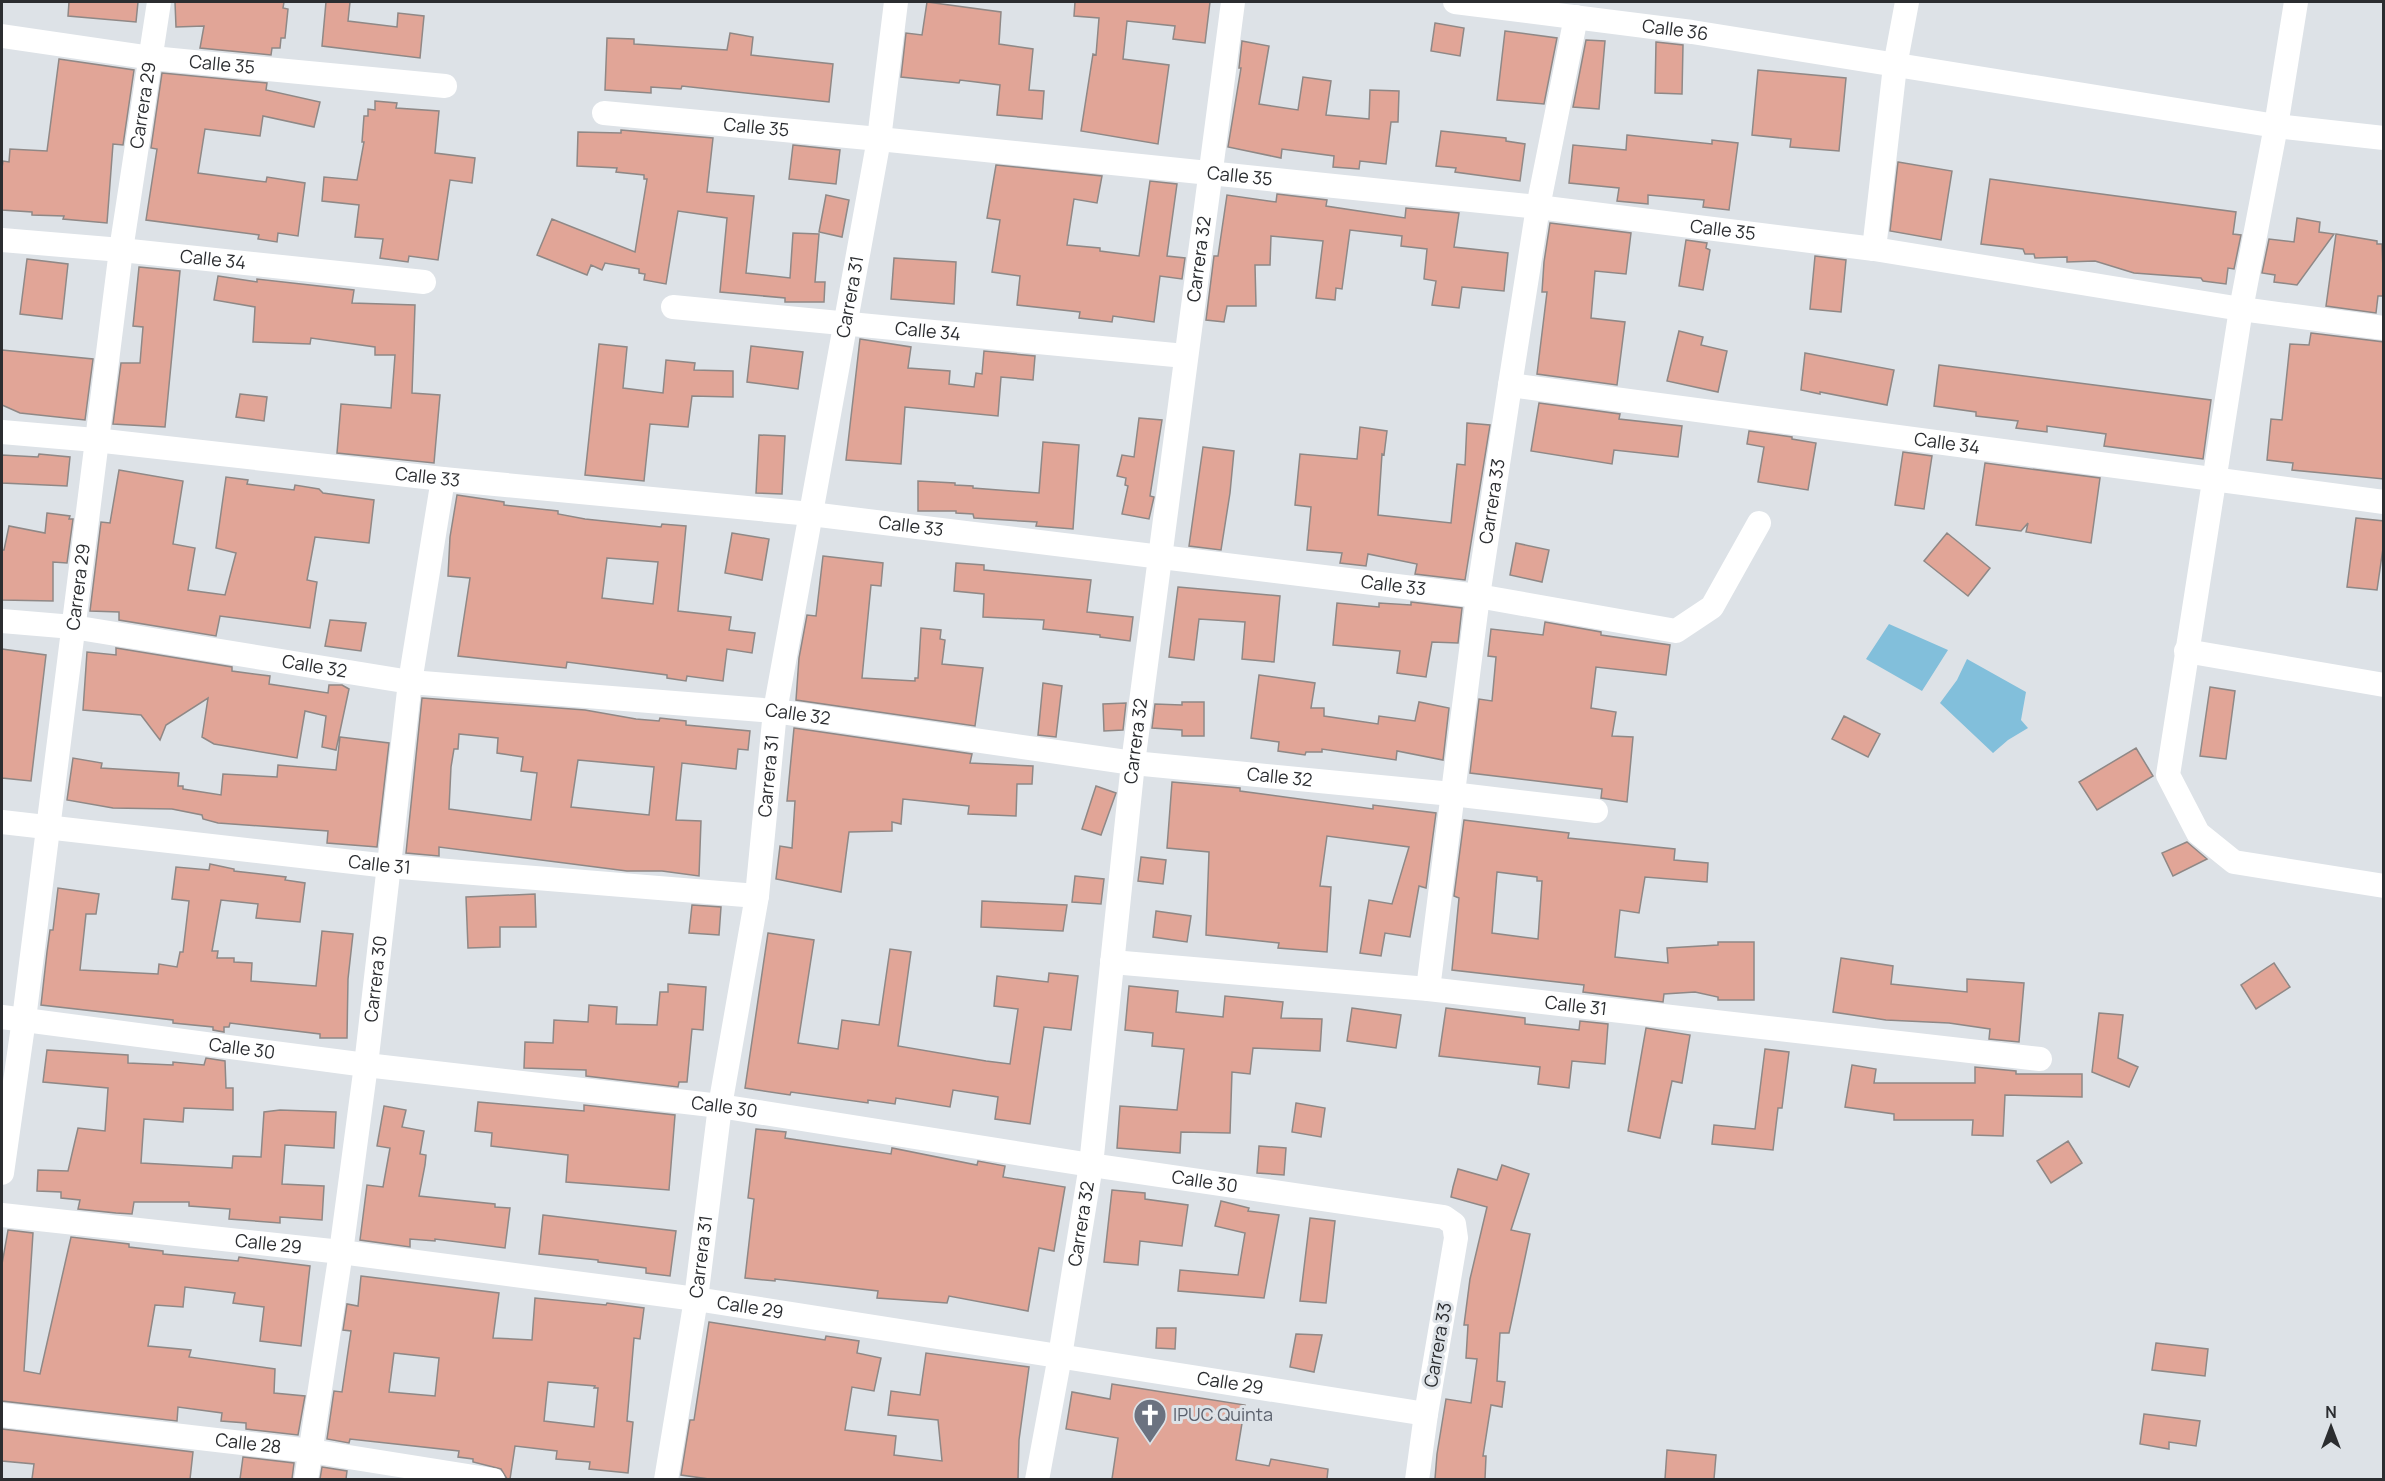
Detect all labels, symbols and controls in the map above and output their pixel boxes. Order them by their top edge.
street label: Calle 36 [1641,13,1710,45]
street label: Calle 35 [188,49,256,79]
street label: Carrera 29 [124,60,161,150]
street label: Calle 35 [723,111,790,141]
street label: Calle 35 [1206,160,1274,191]
street label: Calle 35 [1689,213,1757,245]
street label: Carrera 32 [1181,215,1216,303]
street label: Calle 34 [179,243,247,274]
street label: Carrera 31 [830,254,869,340]
street label: Calle 34 [894,315,962,345]
street label: Calle 34 [1913,426,1982,459]
street label: Carrera 33 [1473,457,1510,545]
street label: Calle 33 [394,461,461,492]
street label: Calle 33 [877,509,945,541]
street label: Carrera 29 [60,542,95,632]
street label: Calle 33 [1360,569,1427,601]
street label: Calle 32 [280,648,349,683]
street label: Calle 32 [764,697,832,730]
street label: Carrera 32 [1118,697,1152,785]
street label: Carrera 31 [752,733,784,818]
street label: Calle 32 [1246,761,1314,791]
street label: Calle 31 [347,849,412,879]
street label: Carrera 30 [358,934,392,1023]
street label: Calle 31 [1544,989,1608,1020]
street label: Calle 30 [208,1031,277,1064]
street label: Calle 30 [690,1090,759,1123]
street label: Calle 30 [1170,1164,1239,1197]
street label: Carrera 32 [1062,1179,1099,1268]
street label: Carrera 31 [683,1214,717,1299]
street label: Calle 29 [234,1228,303,1259]
street label: Calle 29 [715,1289,785,1324]
street label: Carrera 33 [1418,1300,1456,1389]
street label: Calle 29 [1196,1365,1265,1399]
church icon: IPUC Quinta [1132,1397,1168,1444]
north arrow [2301,1397,2361,1457]
text: N [2325,1401,2337,1423]
place label: IPUC Quinta [1173,1402,1273,1426]
street label: Calle 28 [214,1427,283,1458]

